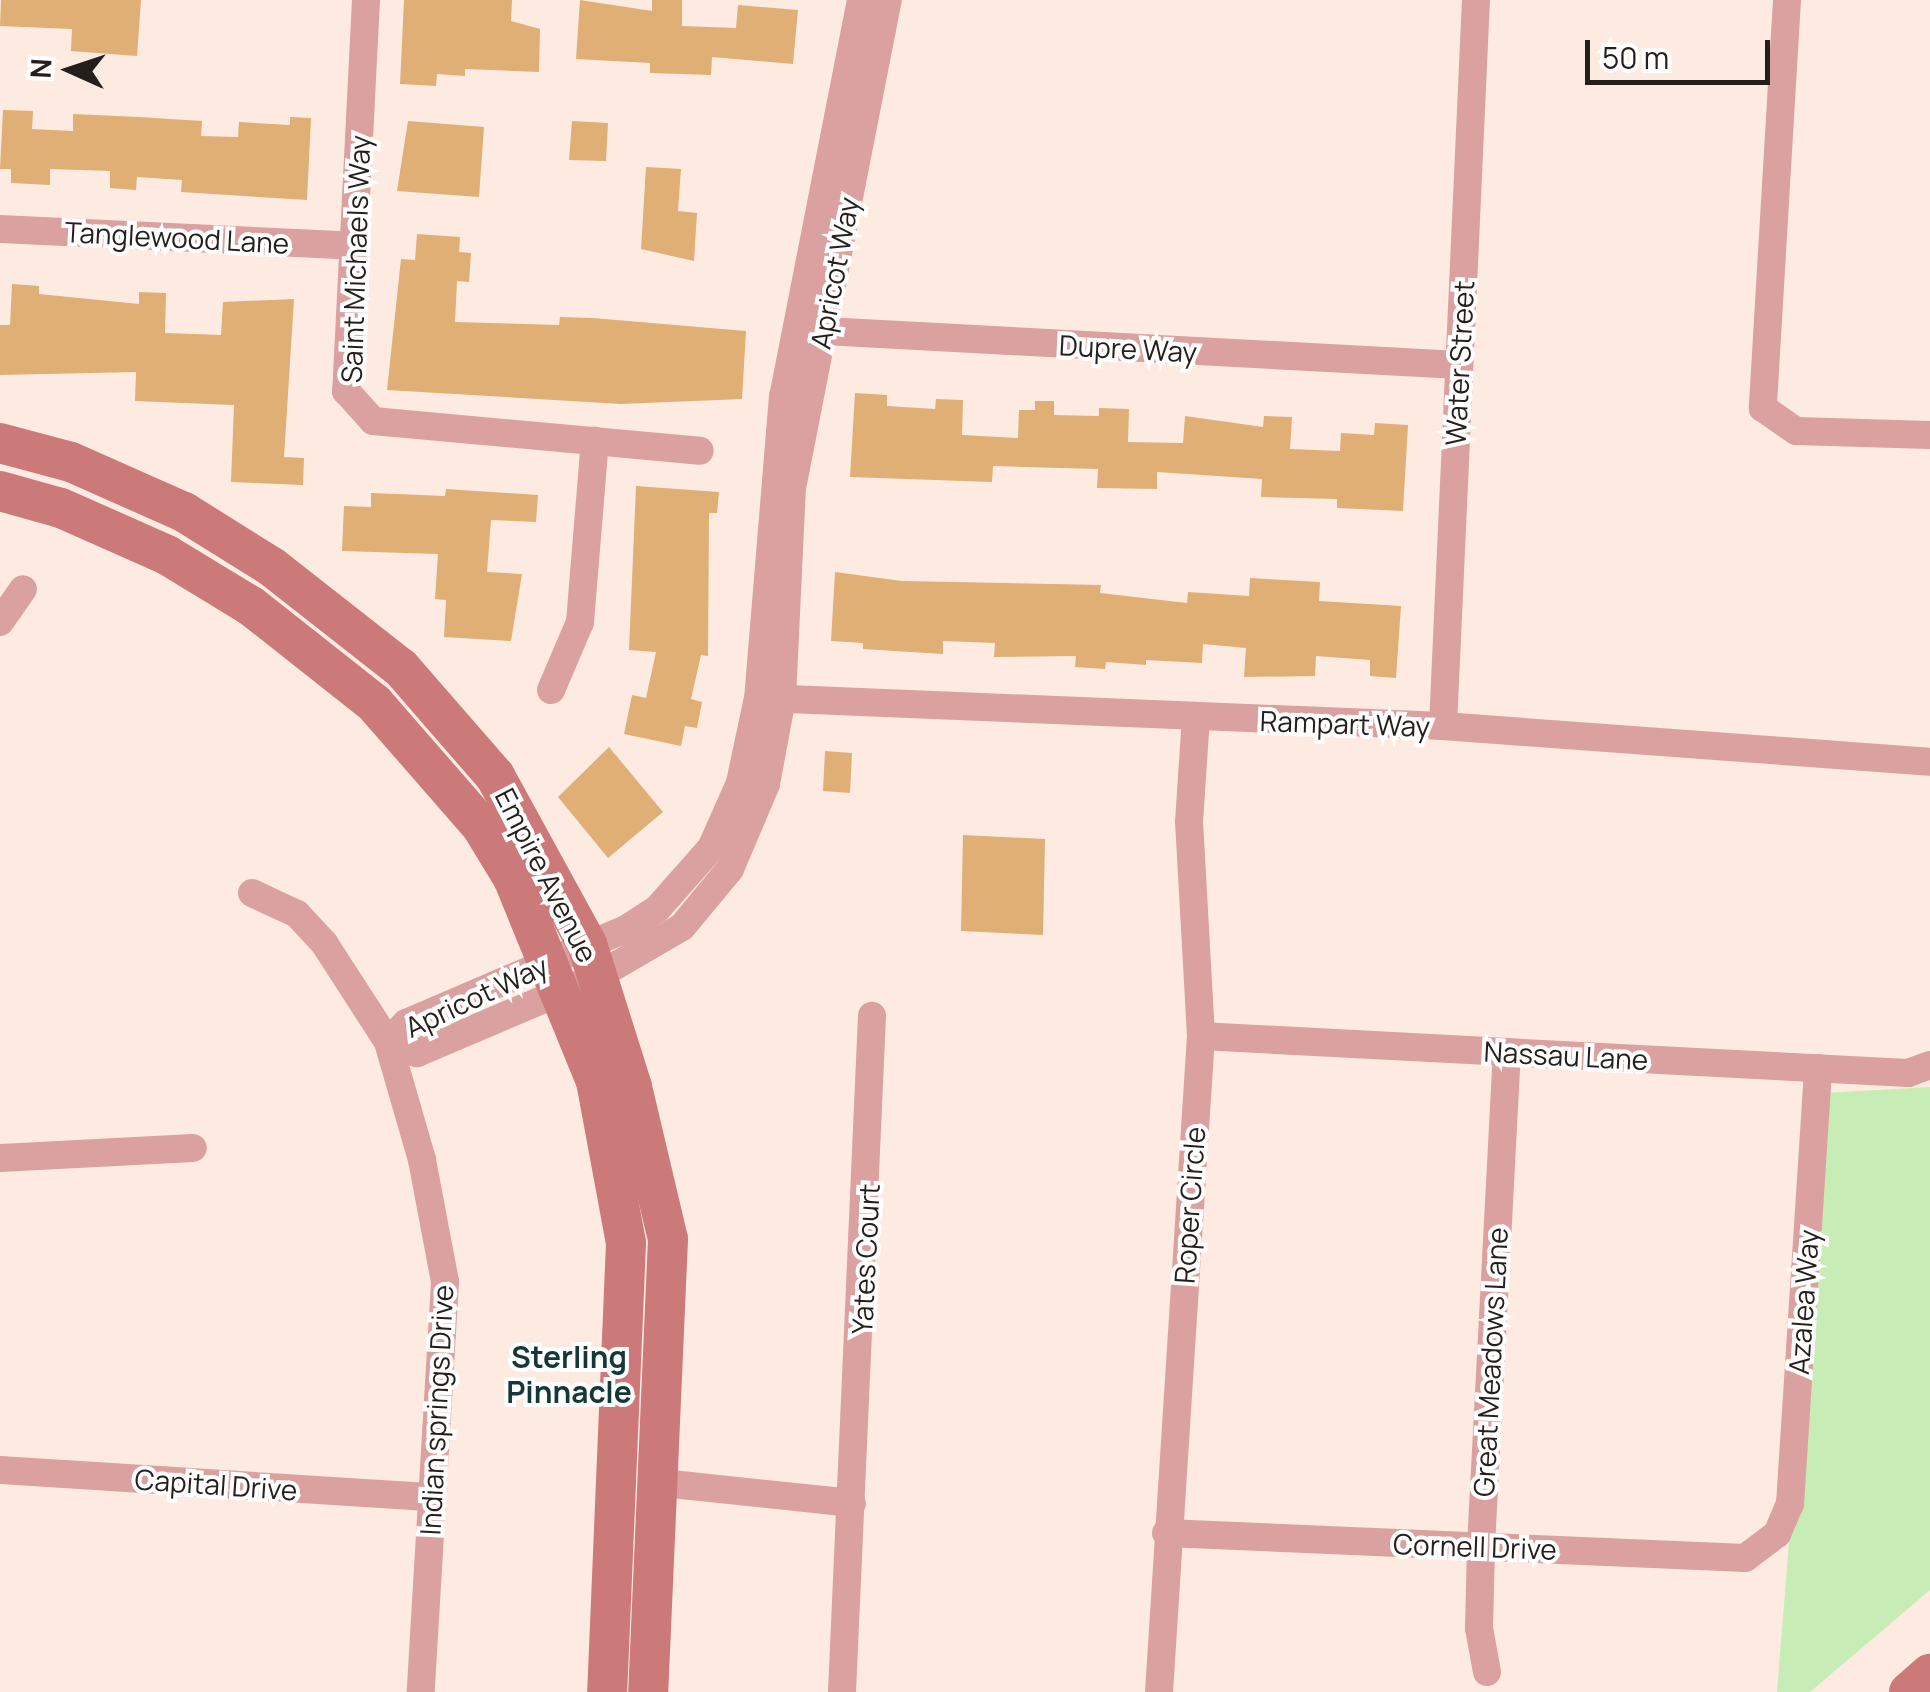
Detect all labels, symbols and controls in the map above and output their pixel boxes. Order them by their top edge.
north arrow [20,20,120,120]
scale bar [1590,20,1775,82]
text: 50 m [1602,37,1669,78]
text: N [21,57,60,79]
street label: Saint Michaels Way [334,134,376,384]
street label: Apricot Way [803,194,865,352]
street label: Tanglewood Lane [64,214,290,260]
street label: Water Street [1438,280,1480,446]
street label: Dupre Way [1058,328,1198,368]
street label: Rampart Way [1259,703,1431,743]
street label: Empire Avenue [489,783,605,967]
street label: Apricot Way [399,948,553,1044]
street label: Nassau Lane [1483,1034,1649,1076]
street label: Roper Circle [1167,1125,1211,1285]
street label: Yates Court [844,1183,886,1335]
street label: Great Meadows Lane [1466,1226,1514,1498]
street label: Azalea Way [1781,1228,1825,1376]
street label: Indian springs Drive [413,1284,459,1536]
district label: Sterling Pinnacle [506,1339,632,1410]
street label: Capital Drive [133,1462,299,1506]
street label: Cornell Drive [1393,1526,1557,1566]

